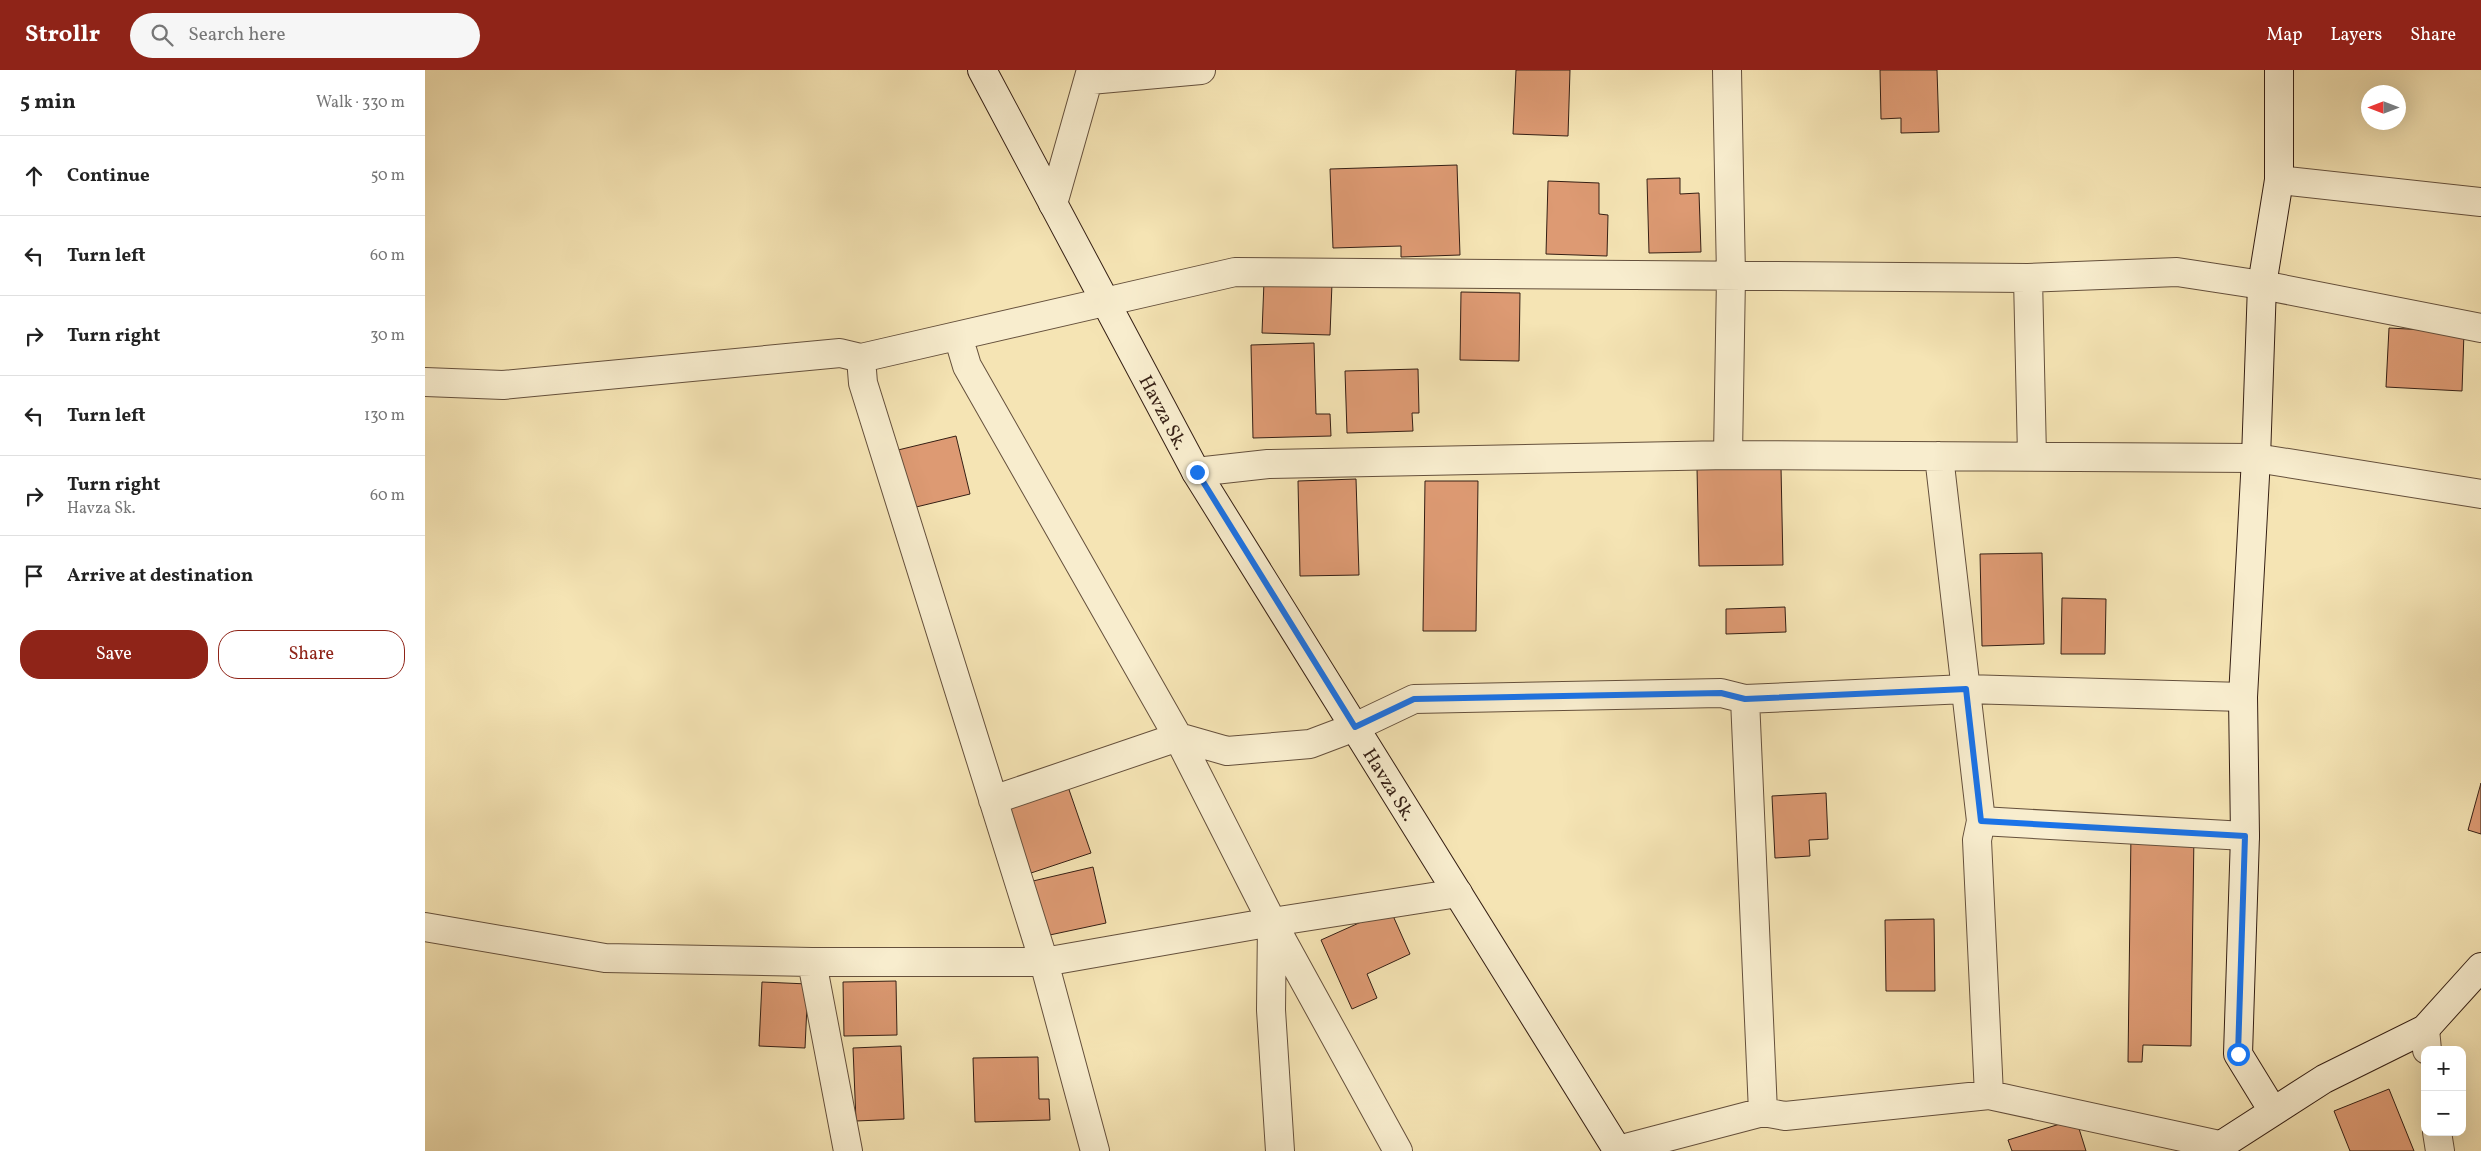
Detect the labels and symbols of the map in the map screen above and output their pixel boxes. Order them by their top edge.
north arrow [2361,85,2406,130]
street label: Havza Sk. [1132,371,1193,455]
route end [1186,461,1209,484]
street label: Havza Sk. [1356,744,1421,826]
route start [2227,1043,2250,1066]

